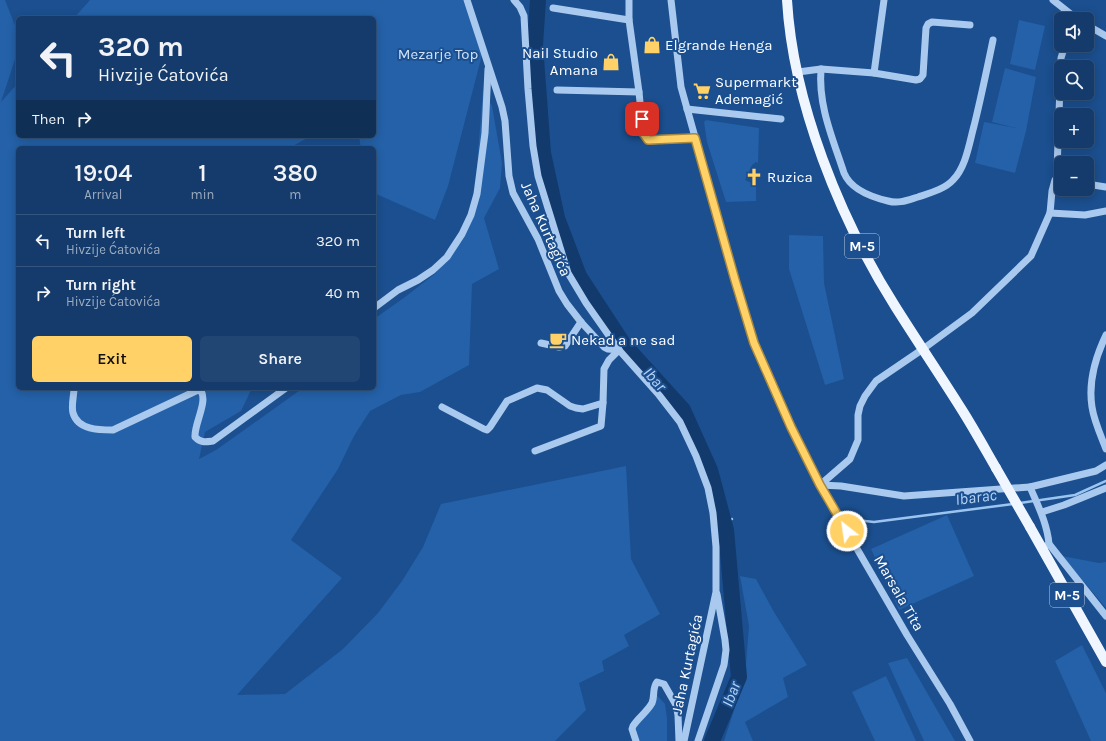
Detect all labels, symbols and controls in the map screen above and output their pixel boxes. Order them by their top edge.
map controls [1054,12,1094,196]
button: sound [1054,12,1094,52]
text: 320 m [98,30,184,63]
icon: left [32,32,84,84]
shop icon: Elgrande Henga [642,35,662,55]
place label: Elgrande Henga [665,36,773,54]
place label: Nail Studio Amana [522,44,598,79]
park label: Mezarje Top [398,45,478,63]
shop icon: Nail Studio Amana [601,52,621,72]
button: search [1054,60,1094,100]
text: Hivzije Ćatovića [98,64,229,86]
place label: Supermarkt Ademagić [715,73,797,108]
supermarket icon: Supermarkt Ademagić [692,81,712,101]
pin [625,102,659,136]
icon: right [73,108,95,130]
icon: arrive [631,108,653,130]
button: + [1054,108,1094,148]
text: Then [32,110,65,128]
button: − [1054,156,1094,196]
text: 19:04 [74,159,132,187]
text: 1 [198,159,207,187]
text: 380 [273,159,318,187]
church icon: Ruzica [744,167,764,187]
place label: Ruzica [767,168,813,186]
street label: Jaha Kurtagića [517,179,575,279]
text: Arrival [84,187,122,202]
text: min [191,187,214,202]
text: m [289,187,301,202]
text: Turn left [66,224,125,242]
icon: left [32,230,54,252]
text: 320 m [316,232,360,250]
road number: M-5 [845,234,879,258]
text: Hivzije Ćatovića [66,242,160,257]
text: Turn right [66,276,136,294]
icon: right [32,282,54,304]
text: 40 m [325,284,360,302]
text: Hivzije Ćatovića [66,294,160,309]
cafe icon: Nekad a ne sad [548,330,568,350]
place label: Nekad a ne sad [571,331,675,349]
button: Exit [32,336,192,382]
button: Share [200,336,360,382]
water label: Ibar [639,363,671,395]
water label: Ibarac [954,485,998,509]
position arrow [826,510,868,552]
street label: Marsala Tita [870,552,928,634]
road number: M-5 [1050,583,1084,607]
street label: Jaha Kurtagića [668,612,706,716]
water label: Ibar [717,678,745,710]

